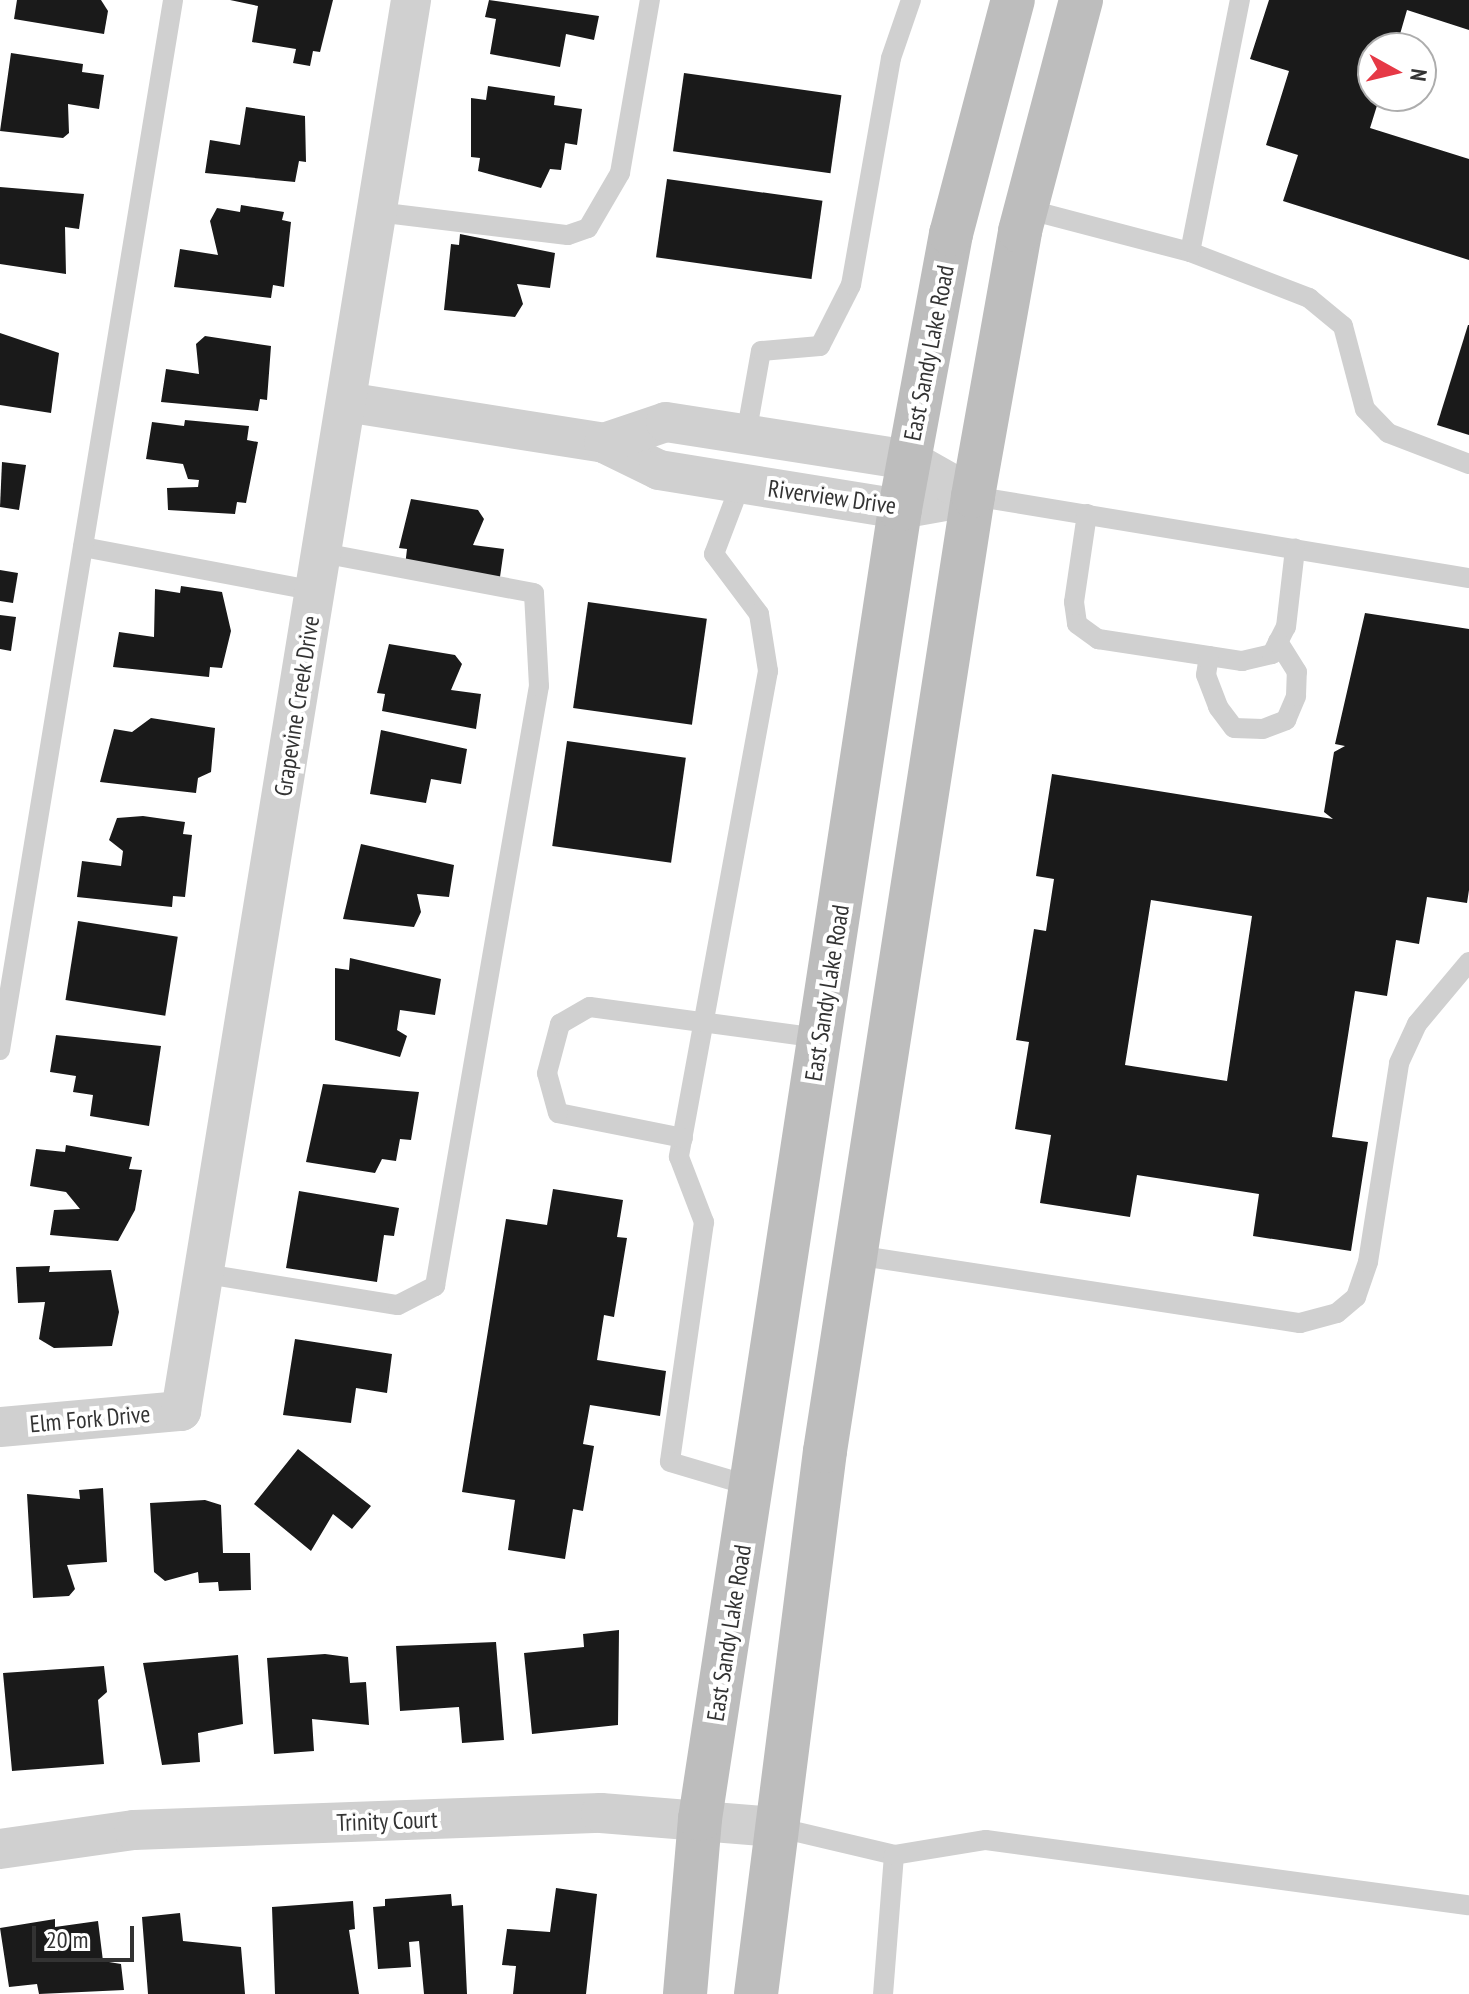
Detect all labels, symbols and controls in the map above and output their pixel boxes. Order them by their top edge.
north arrow [1357,32,1437,112]
text: N [1404,67,1433,83]
street label: East Sandy Lake Road [898,262,960,444]
street label: Riverview Drive [766,474,898,520]
street label: Grapevine Creek Drive [268,613,326,799]
street label: East Sandy Lake Road [799,902,855,1084]
street label: Elm Fork Drive [28,1399,152,1439]
street label: East Sandy Lake Road [701,1542,757,1724]
street label: Trinity Court [336,1805,438,1837]
scale bar [36,1910,138,1960]
text: 20 m [46,1924,88,1955]

